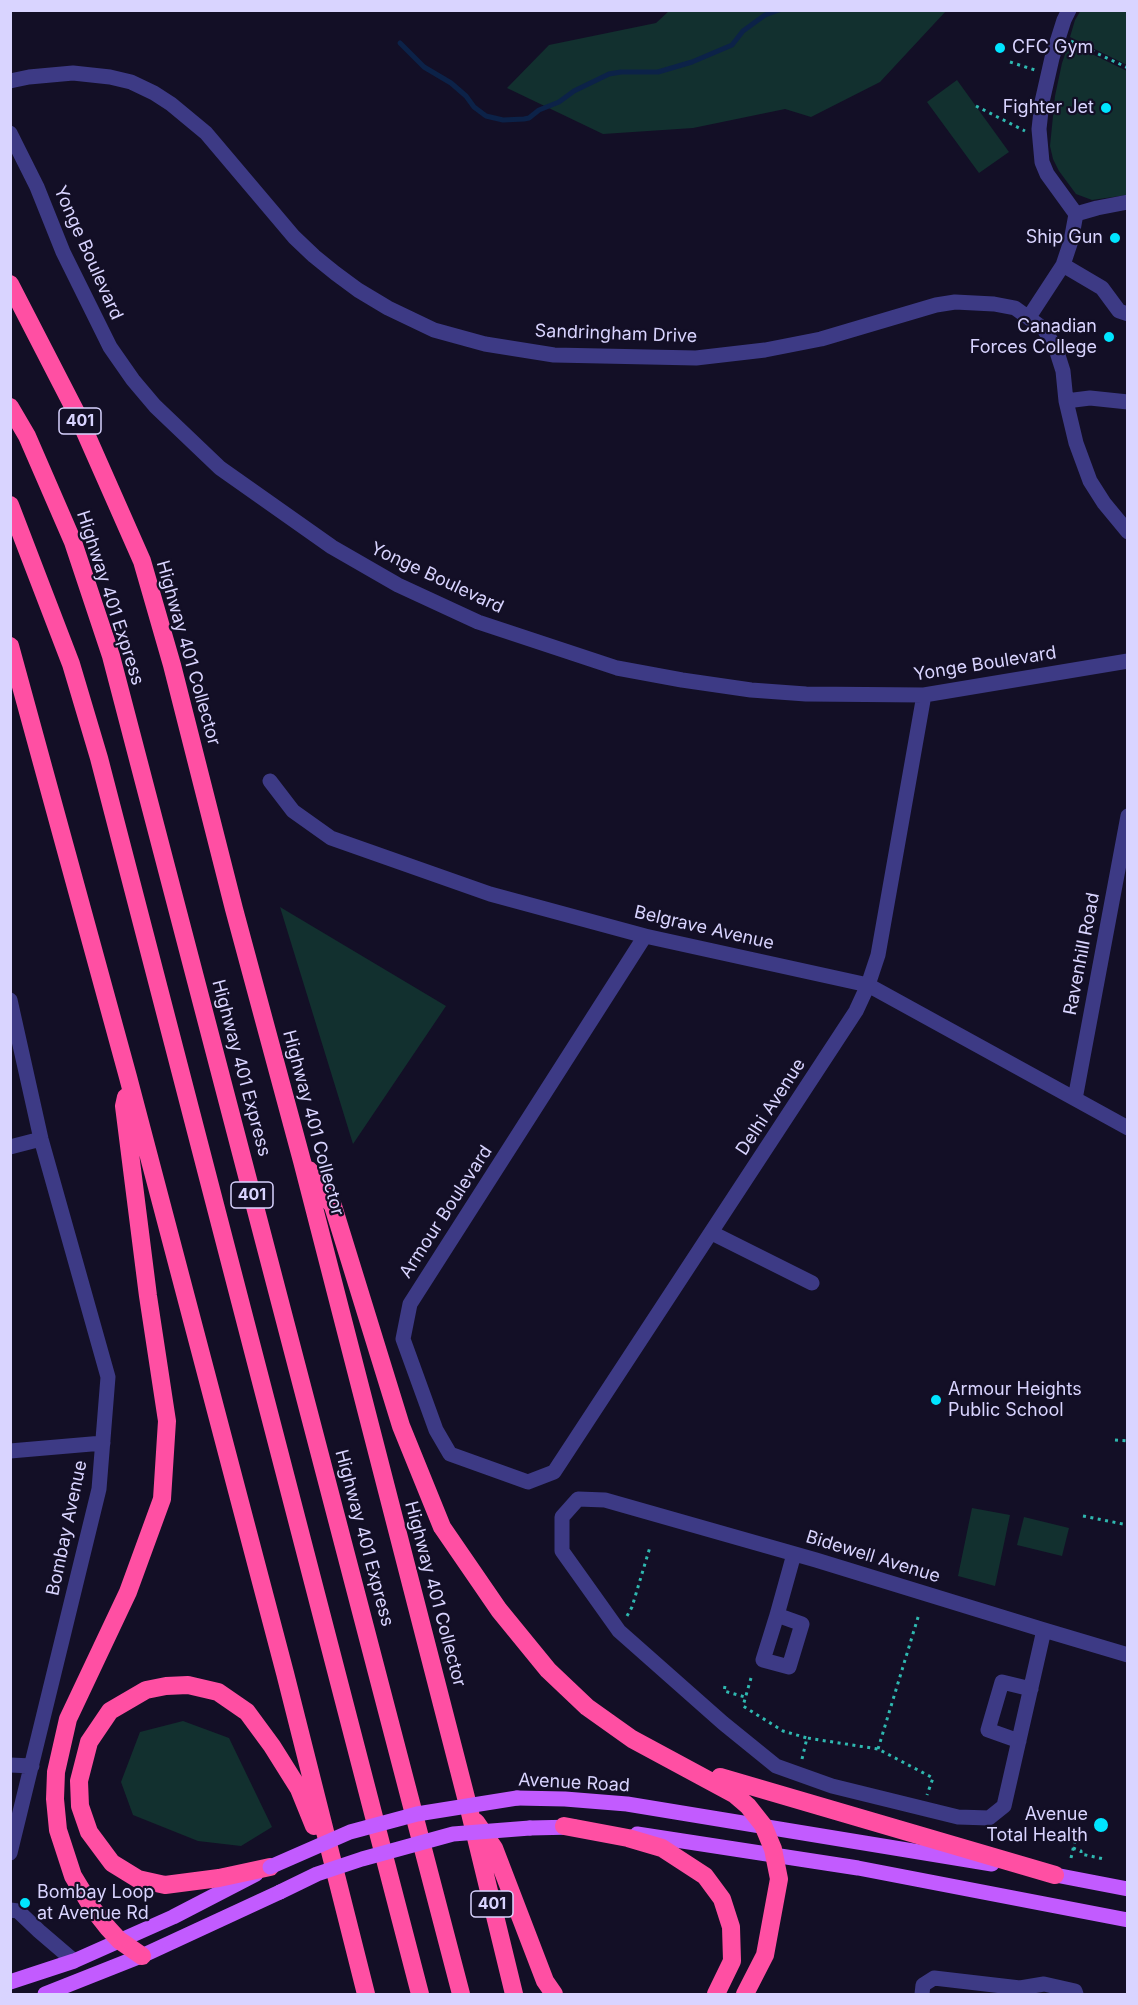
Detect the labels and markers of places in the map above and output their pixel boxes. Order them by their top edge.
place label: CFC Gym [1012,37,1093,59]
marker: CFC Gym [993,41,1007,55]
place label: Fighter Jet [1003,97,1094,119]
marker: Fighter Jet [1099,101,1113,115]
place label: Ship Gun [1026,227,1103,249]
marker: Ship Gun [1108,231,1122,245]
place label: Canadian Forces College [970,316,1097,358]
marker: Canadian Forces College [1102,330,1116,344]
place label: Armour Heights Public School [948,1379,1082,1422]
marker: Armour Heights Public School [929,1393,943,1407]
place label: Avenue Total Health [986,1804,1088,1846]
marker: Avenue Total Health [1092,1816,1110,1834]
place label: Bombay Loop at Avenue Rd [37,1882,154,1924]
marker: Bombay Loop at Avenue Rd [18,1896,32,1910]

